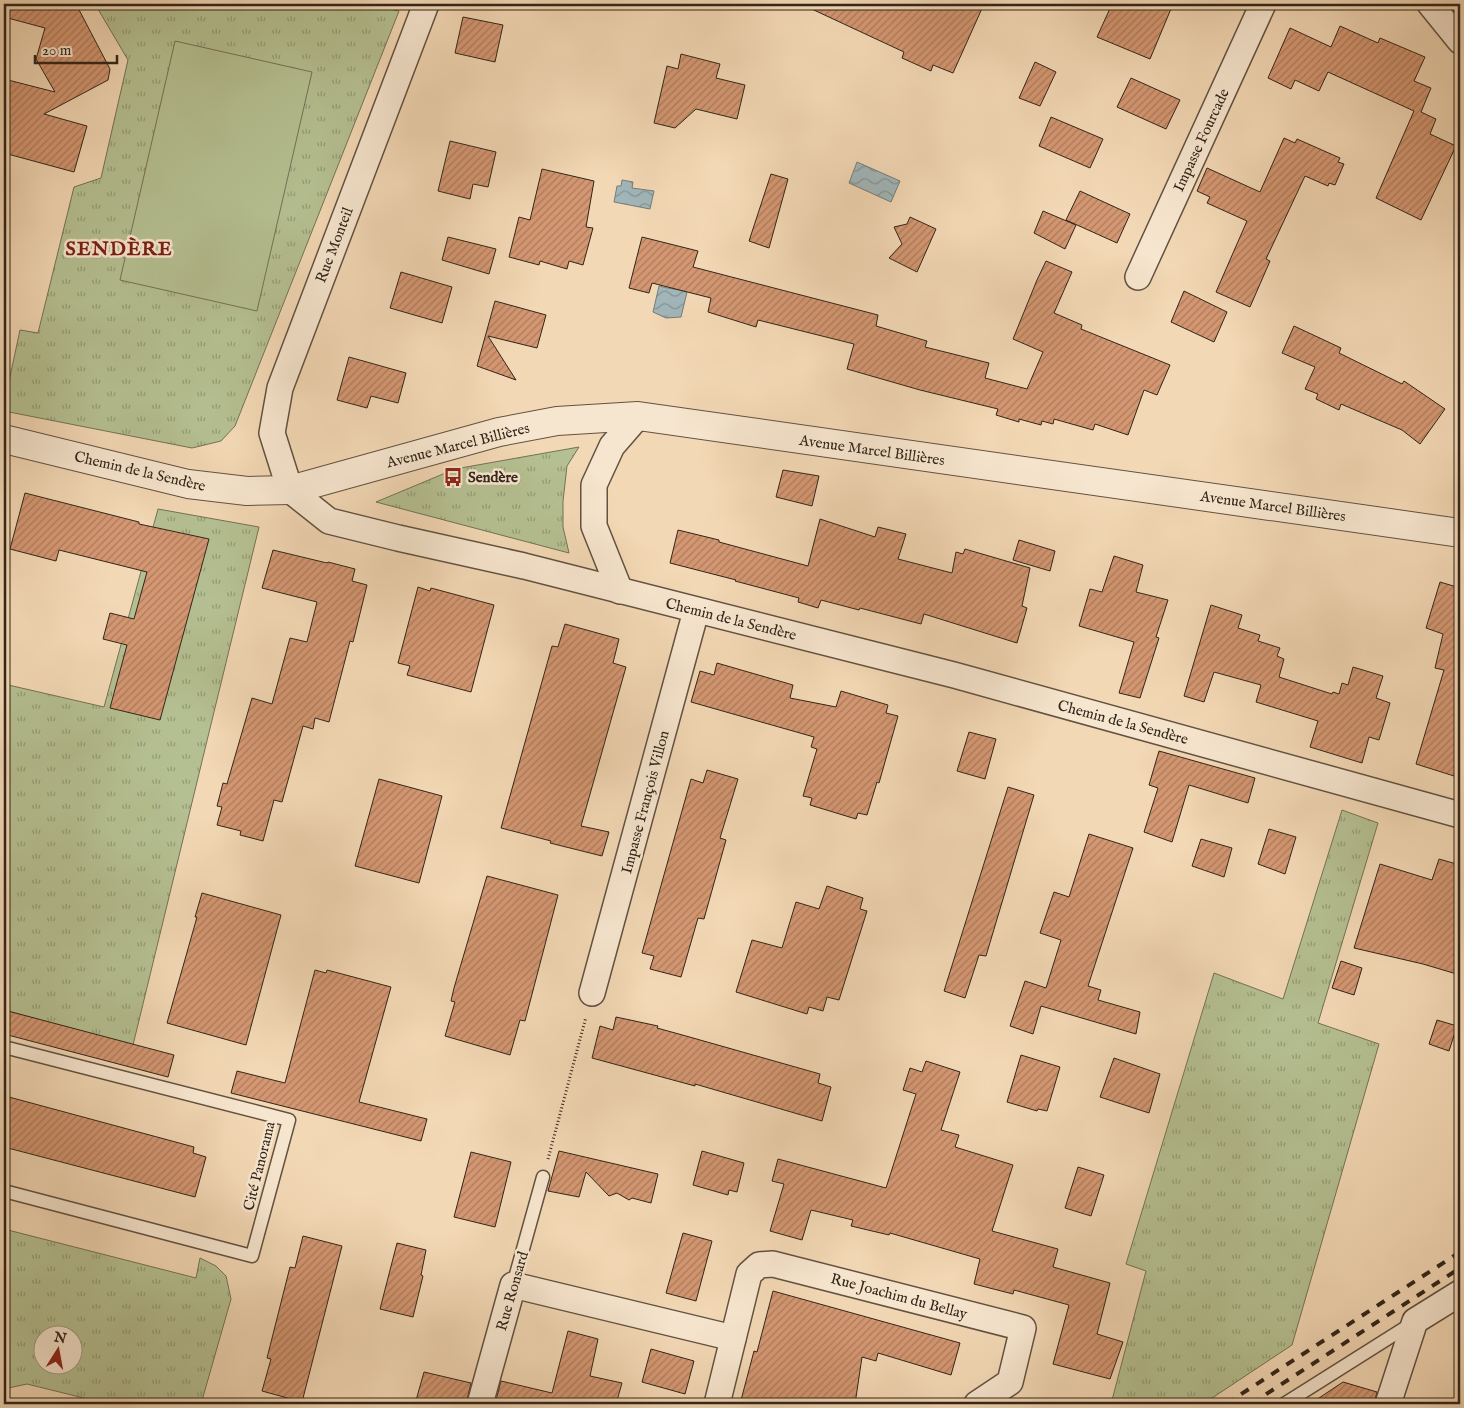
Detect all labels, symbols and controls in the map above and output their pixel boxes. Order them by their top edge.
scale bar [35,32,118,64]
text: 20 m [42,41,72,60]
street label: Impasse Fourcade [1169,85,1234,195]
street label: Rue Monteil [311,204,358,286]
district label: SENDÈRE [65,237,173,262]
street label: Avenue Marcel Billières [384,419,532,473]
street label: Avenue Marcel Billières [797,431,946,470]
street label: Chemin de la Sendère [72,447,208,496]
bus stop icon: Sendère [442,466,464,488]
place label: Sendère [468,468,518,487]
street label: Avenue Marcel Billières [1198,487,1347,526]
street label: Chemin de la Sendère [663,594,798,645]
street label: Chemin de la Sendère [1056,696,1190,749]
street label: Impasse François Villon [617,728,674,876]
street label: Cité Panorama [239,1119,280,1213]
street label: Rue Ronsard [492,1248,533,1333]
street label: Rue Joachim du Bellay [828,1269,970,1324]
north arrow [32,1326,82,1376]
text: N [52,1328,68,1348]

